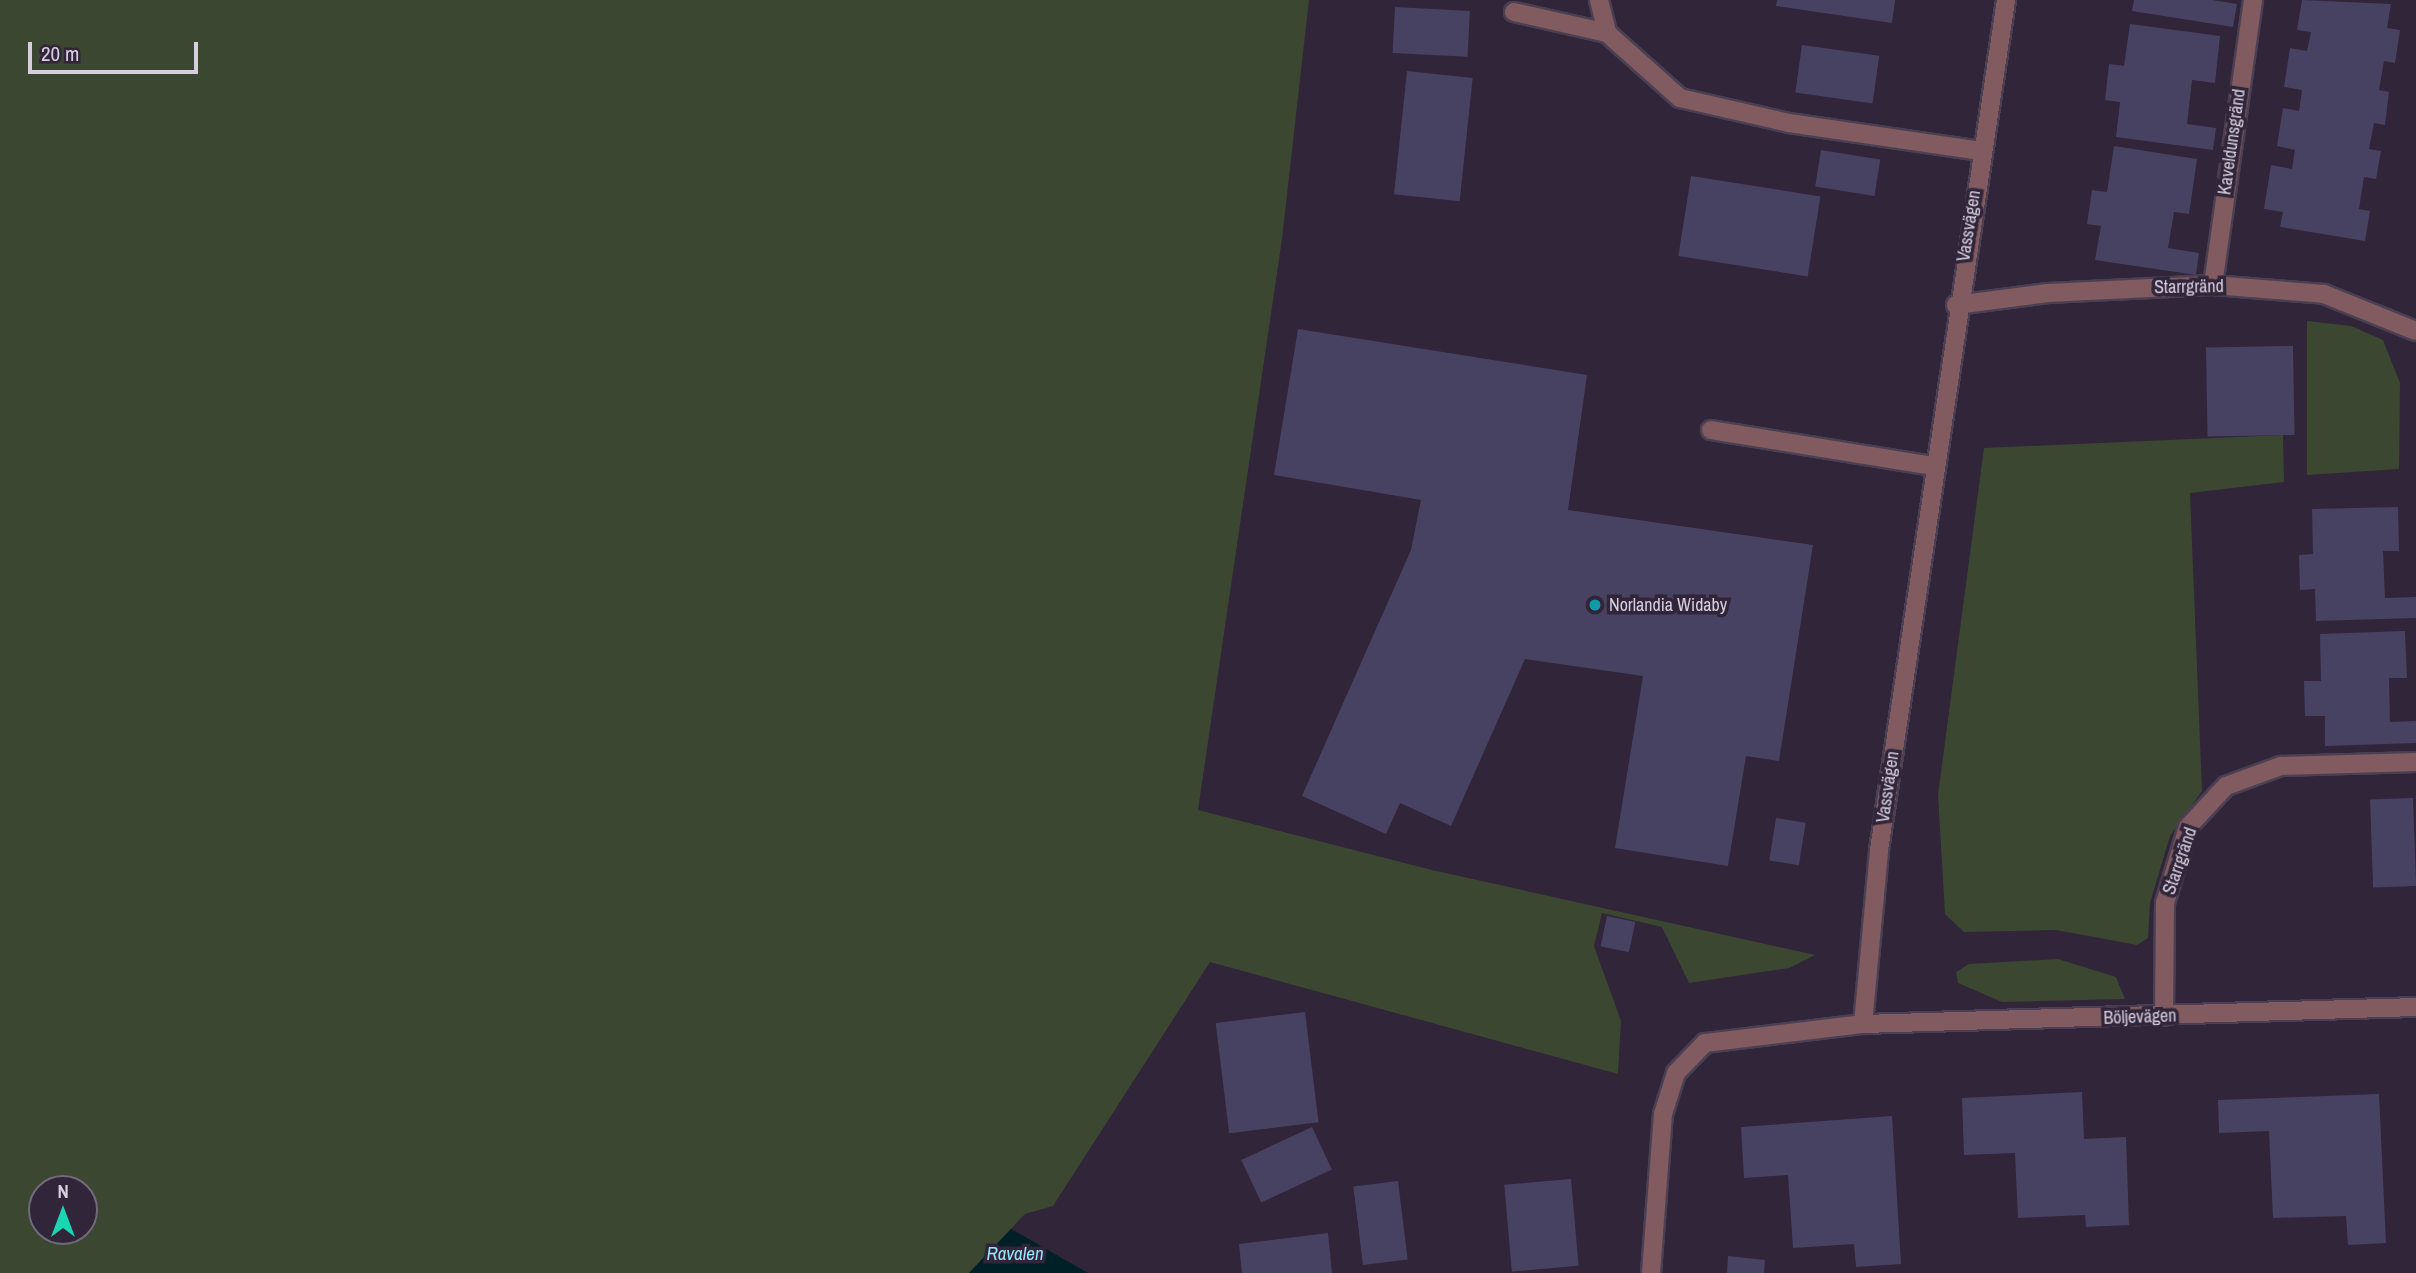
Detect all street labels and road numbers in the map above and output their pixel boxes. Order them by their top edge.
street label: Kaveldunsgränd [2214,88,2250,196]
street label: Vassvägen [1953,189,1985,263]
street label: Starrgränd [2154,276,2224,298]
street label: Vassvägen [1872,750,1904,824]
street label: Starrgränd [2158,825,2202,897]
street label: Böljevägen [2103,1005,2177,1029]

